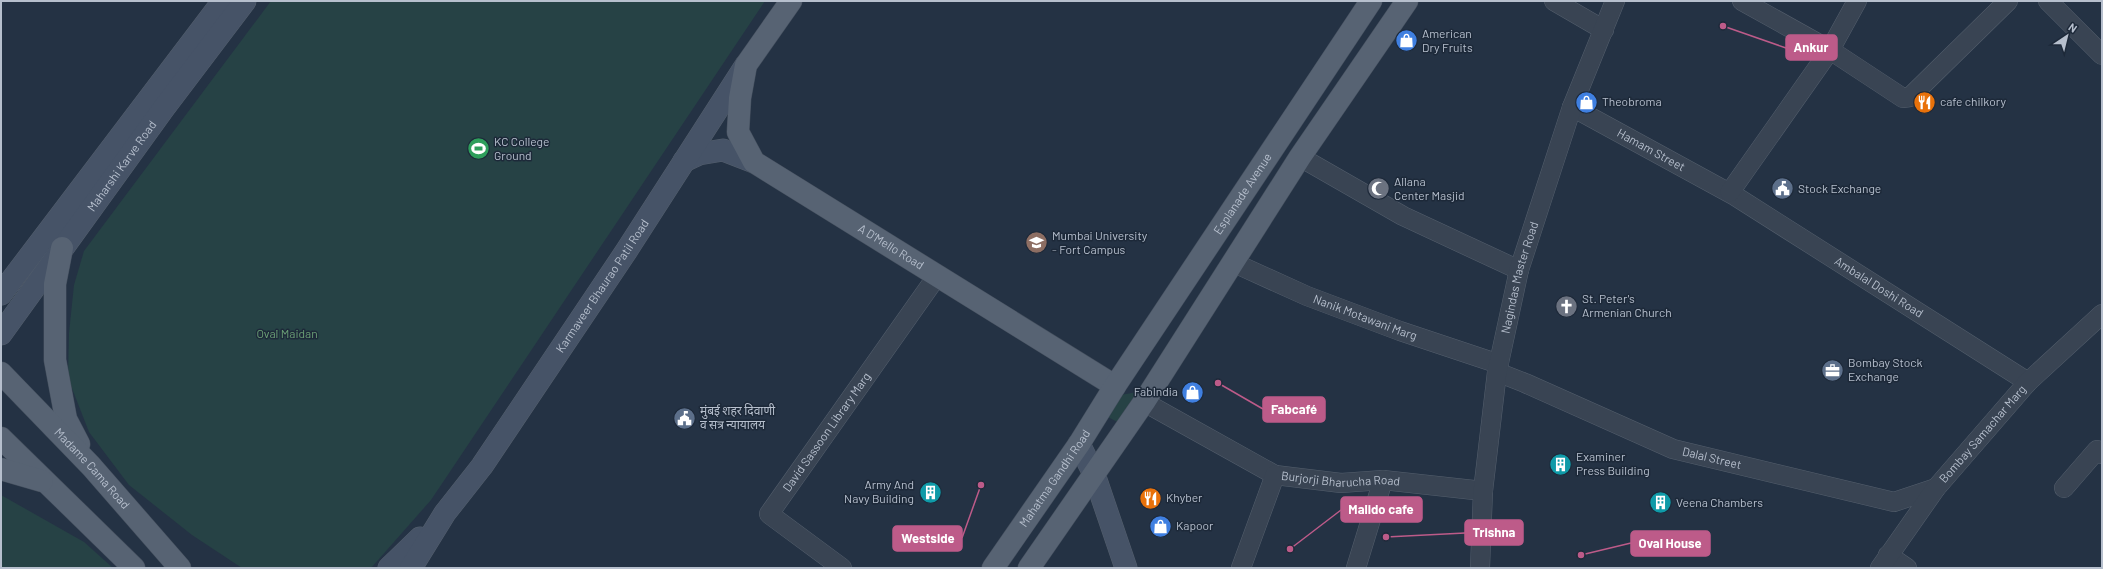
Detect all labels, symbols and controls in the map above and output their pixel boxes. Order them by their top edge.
north arrow [2047,16,2087,56]
text: N [2066,20,2080,35]
place label: American Dry Fruits [1422,26,1473,54]
shop icon: American Dry Fruits [1394,28,1420,54]
callout: Ankur [1786,35,1837,60]
text: Ankur [1794,39,1828,55]
shop icon: Theobroma [1573,89,1599,115]
restaurant icon: cafe chilkory [1911,89,1937,115]
place label: Theobroma [1602,94,1662,108]
place label: cafe chilkory [1940,94,2006,108]
street label: Maharshi Karve Road [84,117,159,214]
street label: Hamam Street [1615,125,1688,173]
place label: KC College Ground [494,134,549,162]
sports icon: KC College Ground [465,136,491,162]
street label: Esplanade Avenue [1210,150,1274,237]
place label: Allana Center Masjid [1394,174,1465,202]
mosque icon: Allana Center Masjid [1366,176,1392,202]
public building icon: Stock Exchange [1769,176,1795,202]
place label: Stock Exchange [1798,181,1881,195]
street label: Karmaveer Bhaurao Patil Road [552,216,651,355]
street label: Nagindas Master Road [1497,219,1540,335]
street label: A D'Mello Road [856,220,927,272]
place label: Mumbai University - Fort Campus [1052,228,1148,256]
school or university icon: Mumbai University - Fort Campus [1024,230,1050,256]
street label: Ambalal Doshi Road [1832,253,1926,320]
street label: Nanik Motawani Marg [1311,291,1419,342]
place label: St. Peter's Armenian Church [1582,291,1672,319]
church icon: St. Peter's Armenian Church [1554,293,1580,319]
park label: Oval Maidan [256,326,318,340]
place label: Bombay Stock Exchange [1848,355,1923,383]
office icon: Bombay Stock Exchange [1819,357,1845,383]
street label: David Sassoon Library Marg [779,369,873,494]
shop icon: FabIndia [1180,379,1206,405]
street label: Bombay Samachar Marg [1936,382,2028,485]
place label: FabIndia [1134,384,1178,398]
callout: Fabcafé [1263,397,1325,422]
text: Fabcafé [1271,401,1317,417]
place label: मुंबई शहर दिवाणी व सत्र न्यायालय [700,403,776,431]
public building icon: मुंबई शहर दिवाणी व सत्र न्यायालय [672,405,698,431]
street label: Madame Cama Road [52,425,133,511]
street label: Mahatma Gandhi Road [1016,427,1092,529]
street label: Dalal Street [1681,443,1743,471]
place label: Examiner Press Building [1576,449,1650,477]
building icon: Examiner Press Building [1547,451,1573,477]
street label: Burjorji Bharucha Road [1281,468,1401,489]
place label: Army And Navy Building [844,477,914,505]
building icon: Army And Navy Building [917,479,943,505]
restaurant icon: Khyber [1137,485,1163,511]
place label: Khyber [1166,490,1203,504]
building icon: Veena Chambers [1647,490,1673,516]
place label: Veena Chambers [1676,495,1763,509]
callout: Malido cafe [1341,497,1422,522]
text: Malido cafe [1348,501,1414,517]
shop icon: Kapoor [1148,513,1174,539]
place label: Kapoor [1176,518,1214,532]
callout: Trishna [1465,520,1523,545]
text: Trishna [1473,524,1516,540]
callout: Westside [893,526,962,551]
text: Westside [901,530,955,546]
callout: Oval House [1631,531,1710,556]
text: Oval House [1638,535,1702,551]

